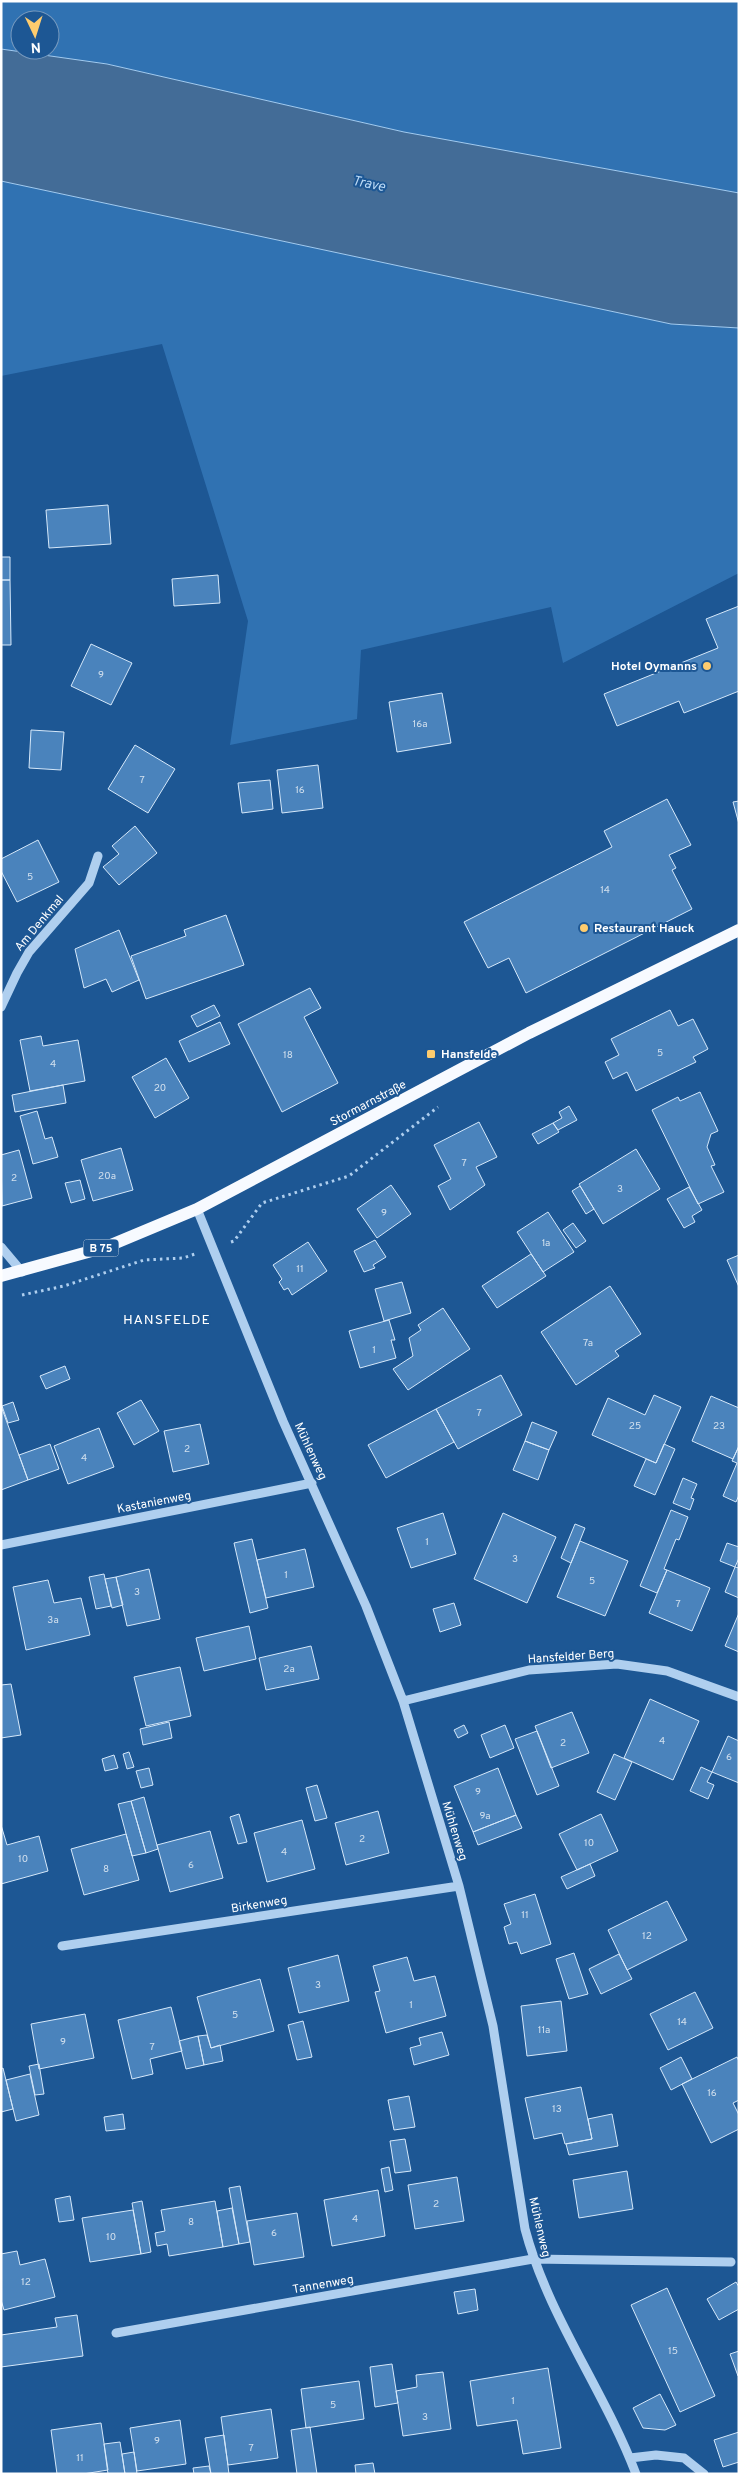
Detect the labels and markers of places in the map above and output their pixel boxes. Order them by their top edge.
place label: Hotel Oymanns [611,659,697,675]
marker: Hotel Oymanns [701,660,713,672]
place label: Restaurant Hauck [594,921,695,937]
marker: Restaurant Hauck [578,922,590,934]
place label: Hansfelde [441,1047,498,1063]
marker: Hansfelde [425,1048,437,1060]

